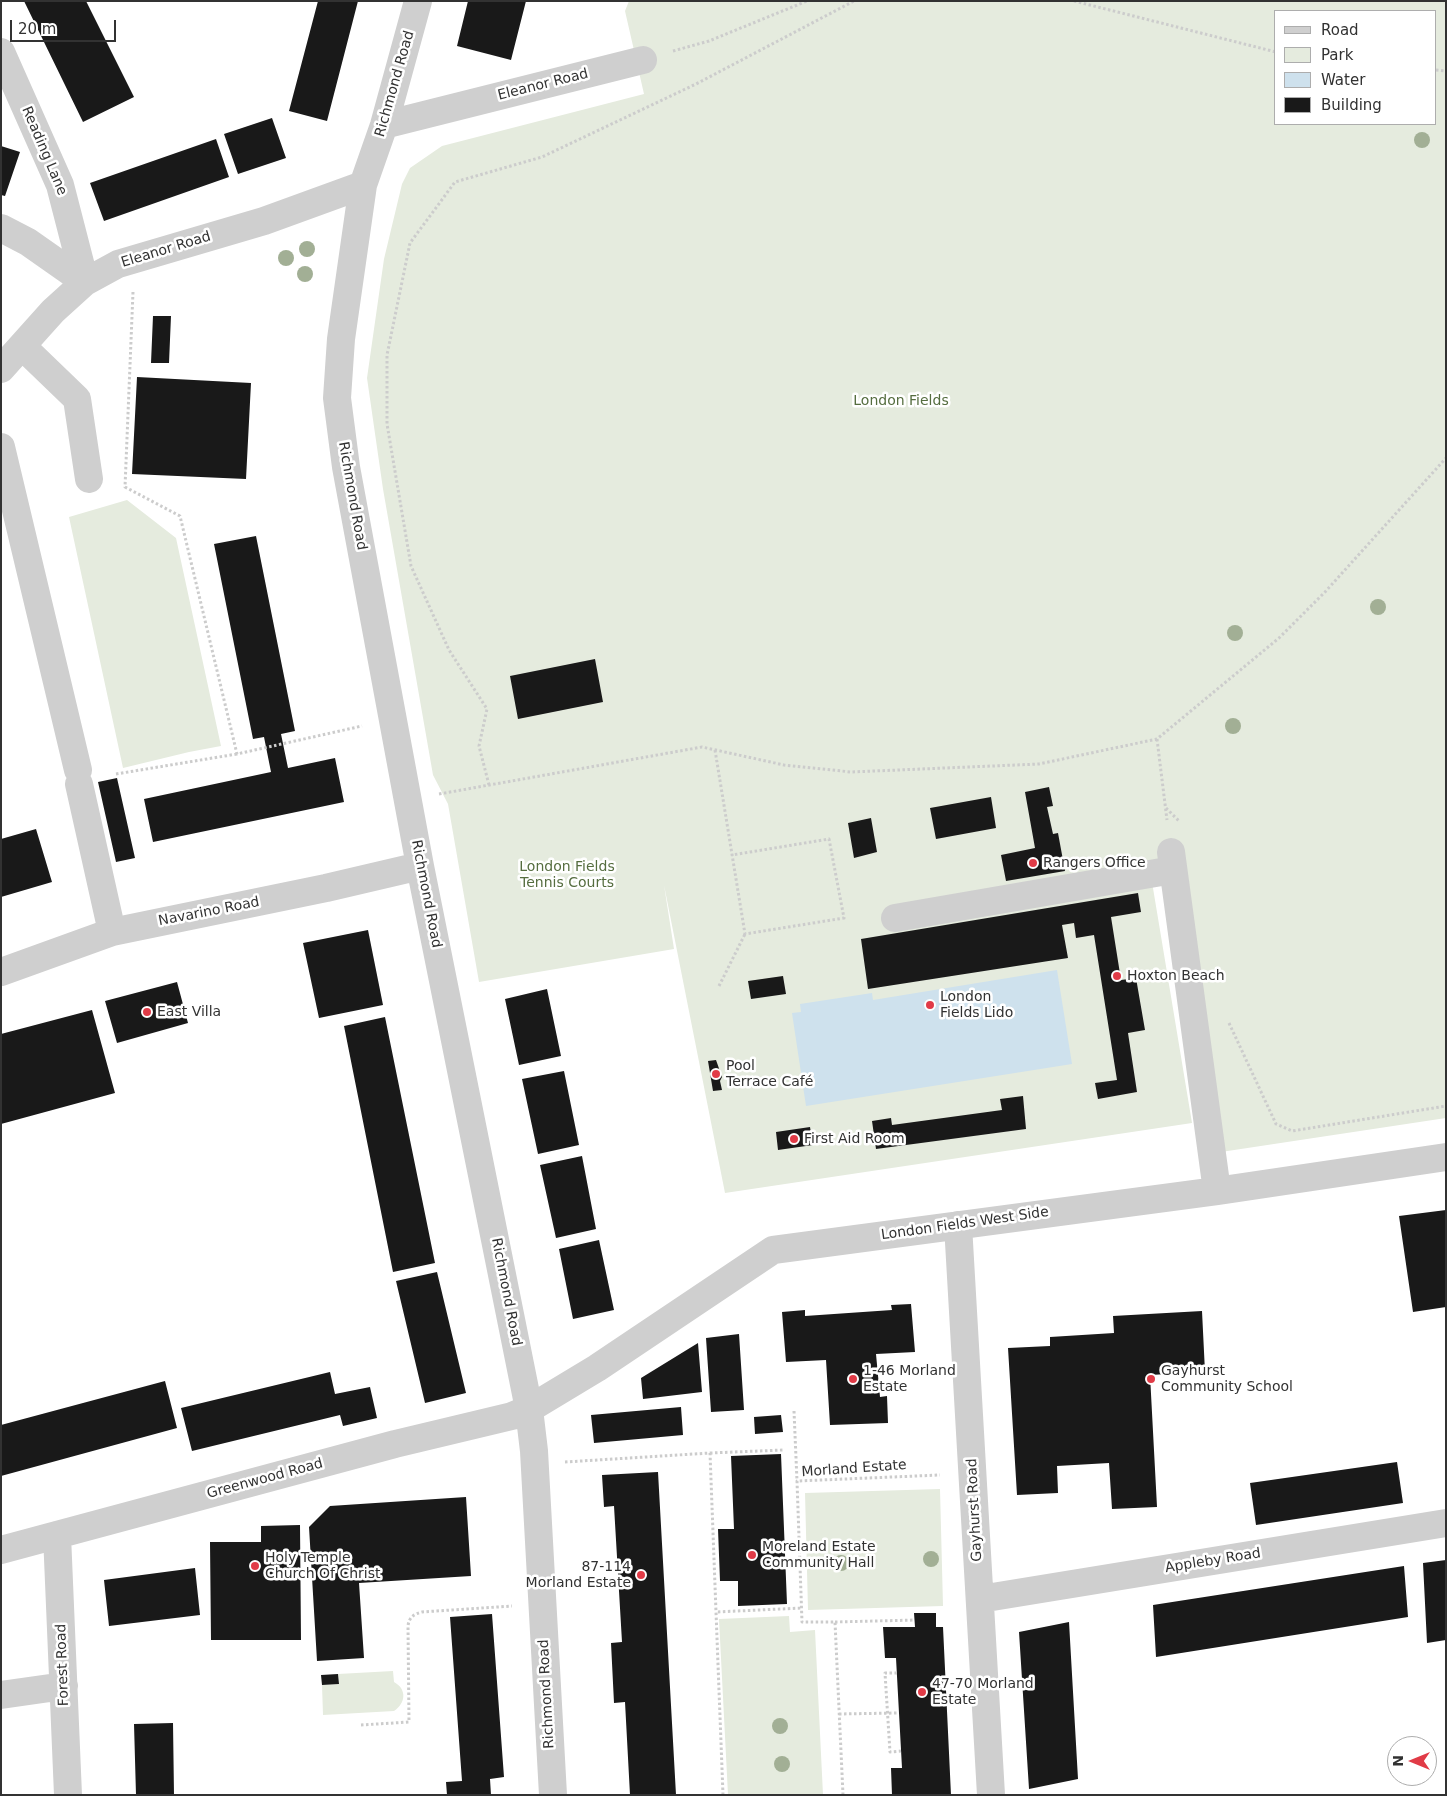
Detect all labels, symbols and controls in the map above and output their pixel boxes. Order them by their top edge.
scale bar [12,10,119,42]
legend [1274,10,1437,125]
text: 20 m [18,20,56,38]
text: Road [1321,21,1359,39]
street label: Richmond Road [372,29,418,139]
text: Park [1321,46,1353,64]
street label: Eleanor Road [496,66,590,104]
text: Water [1321,71,1365,89]
text: Building [1321,96,1382,114]
street label: Reading Lane [18,104,70,198]
street label: Eleanor Road [119,228,213,272]
park label: London Fields [853,393,949,409]
street label: Richmond Road [334,441,370,551]
street label: Richmond Road [407,839,445,949]
place label: Rangers Office [1043,855,1146,871]
marker: Rangers Office [1027,857,1039,869]
park label: London Fields Tennis Courts [519,859,615,892]
street label: Navarino Road [157,894,261,930]
place label: Hoxton Beach [1127,968,1225,984]
marker: Hoxton Beach [1111,970,1123,982]
place label: London Fields Lido [940,989,1013,1022]
marker: London Fields Lido [924,999,936,1011]
place label: East Villa [157,1004,221,1020]
marker: East Villa [141,1006,153,1018]
place label: Pool Terrace Café [726,1058,813,1090]
marker: Pool Terrace Café [710,1068,722,1080]
place label: First Aid Room [804,1131,905,1147]
marker: First Aid Room [788,1133,800,1145]
street label: London Fields West Side [880,1204,1050,1244]
street label: Richmond Road [487,1237,525,1347]
place label: 1-46 Morland Estate [863,1363,956,1395]
place label: Gayhurst Community School [1161,1363,1293,1395]
marker: 1-46 Morland Estate [847,1373,859,1385]
marker: Gayhurst Community School [1145,1373,1157,1385]
street label: Greenwood Road [205,1455,325,1503]
street label: Morland Estate [801,1457,907,1481]
street label: Gayhurst Road [964,1458,986,1562]
place label: Moreland Estate Community Hall [762,1539,876,1571]
street label: Appleby Road [1164,1545,1262,1577]
marker: Moreland Estate Community Hall [746,1549,758,1561]
place label: Holy Temple Church Of Christ [265,1550,380,1582]
place label: 87-114 Morland Estate [526,1559,631,1591]
marker: Holy Temple Church Of Christ [249,1560,261,1572]
marker: 87-114 Morland Estate [635,1569,647,1581]
street label: Forest Road [53,1623,73,1707]
street label: Richmond Road [536,1639,558,1749]
place label: 47-70 Morland Estate [932,1676,1034,1708]
marker: 47-70 Morland Estate [916,1686,928,1698]
north arrow [1387,1736,1437,1786]
text: N [1390,1755,1406,1767]

